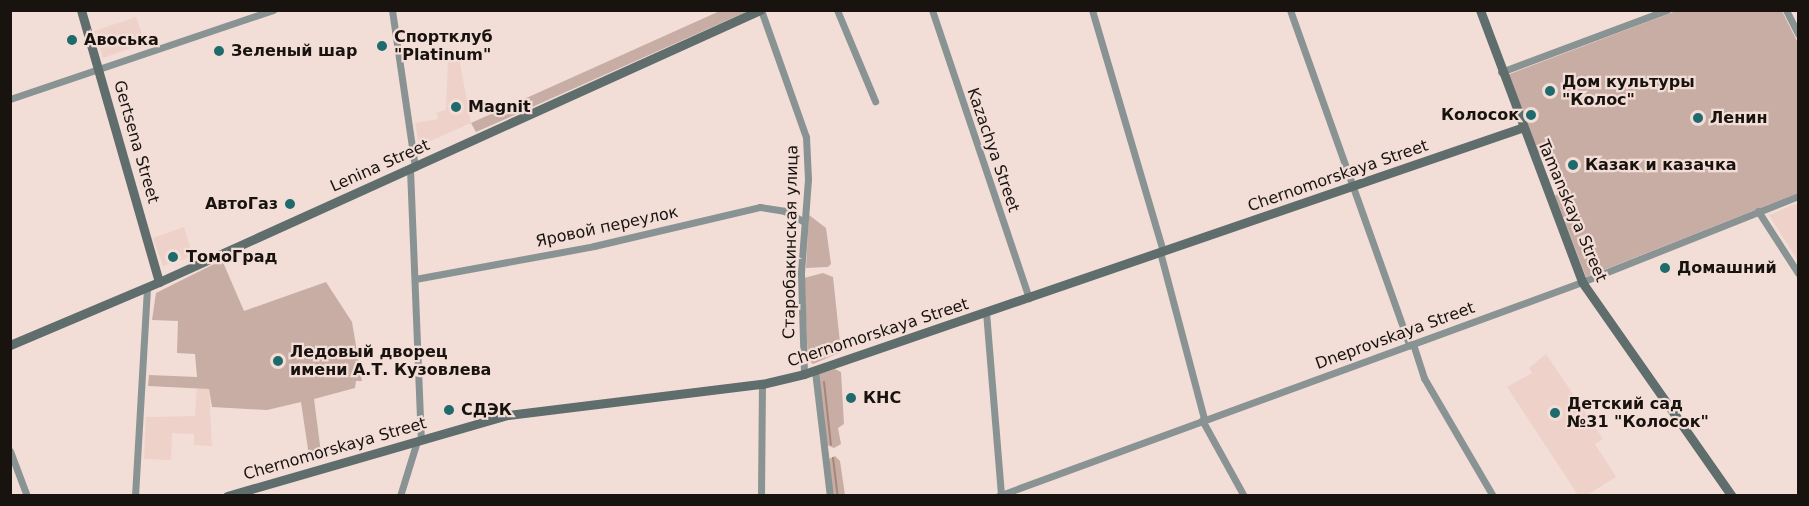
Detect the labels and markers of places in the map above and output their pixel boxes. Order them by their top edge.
place label: Спортклуб "Platinum" [394,27,493,65]
place label: Авоська [84,30,159,50]
marker: Авоська [65,33,79,47]
marker: Спортклуб "Platinum" [375,39,389,53]
place label: Зеленый шар [231,41,357,61]
marker: Зеленый шар [212,44,226,58]
place label: Дом культуры "Колос" [1562,72,1695,110]
marker: Дом культуры "Колос" [1543,84,1557,98]
place label: Magnit [468,97,531,117]
marker: Magnit [449,100,463,114]
place label: Колосок [1441,105,1519,125]
marker: Колосок [1524,108,1538,122]
place label: Ленин [1710,108,1767,128]
marker: Ленин [1691,111,1705,125]
place label: Казак и казачка [1585,155,1737,175]
marker: Казак и казачка [1566,158,1580,172]
place label: АвтоГаз [205,194,278,214]
marker: АвтоГаз [283,197,297,211]
place label: ТомоГрад [186,247,277,267]
marker: ТомоГрад [164,248,182,266]
place label: Домашний [1677,258,1777,278]
marker: Домашний [1658,261,1672,275]
place label: Ледовый дворец имени А.Т. Кузовлева [290,342,491,380]
marker: Ледовый дворец имени А.Т. Кузовлева [271,354,285,368]
place label: КНС [863,388,901,408]
marker: КНС [844,391,858,405]
place label: Детский сад №31 "Колосок" [1567,394,1709,432]
place label: СДЭК [461,400,512,420]
marker: СДЭК [442,403,456,417]
marker: Детский сад №31 "Колосок" [1548,406,1562,420]

